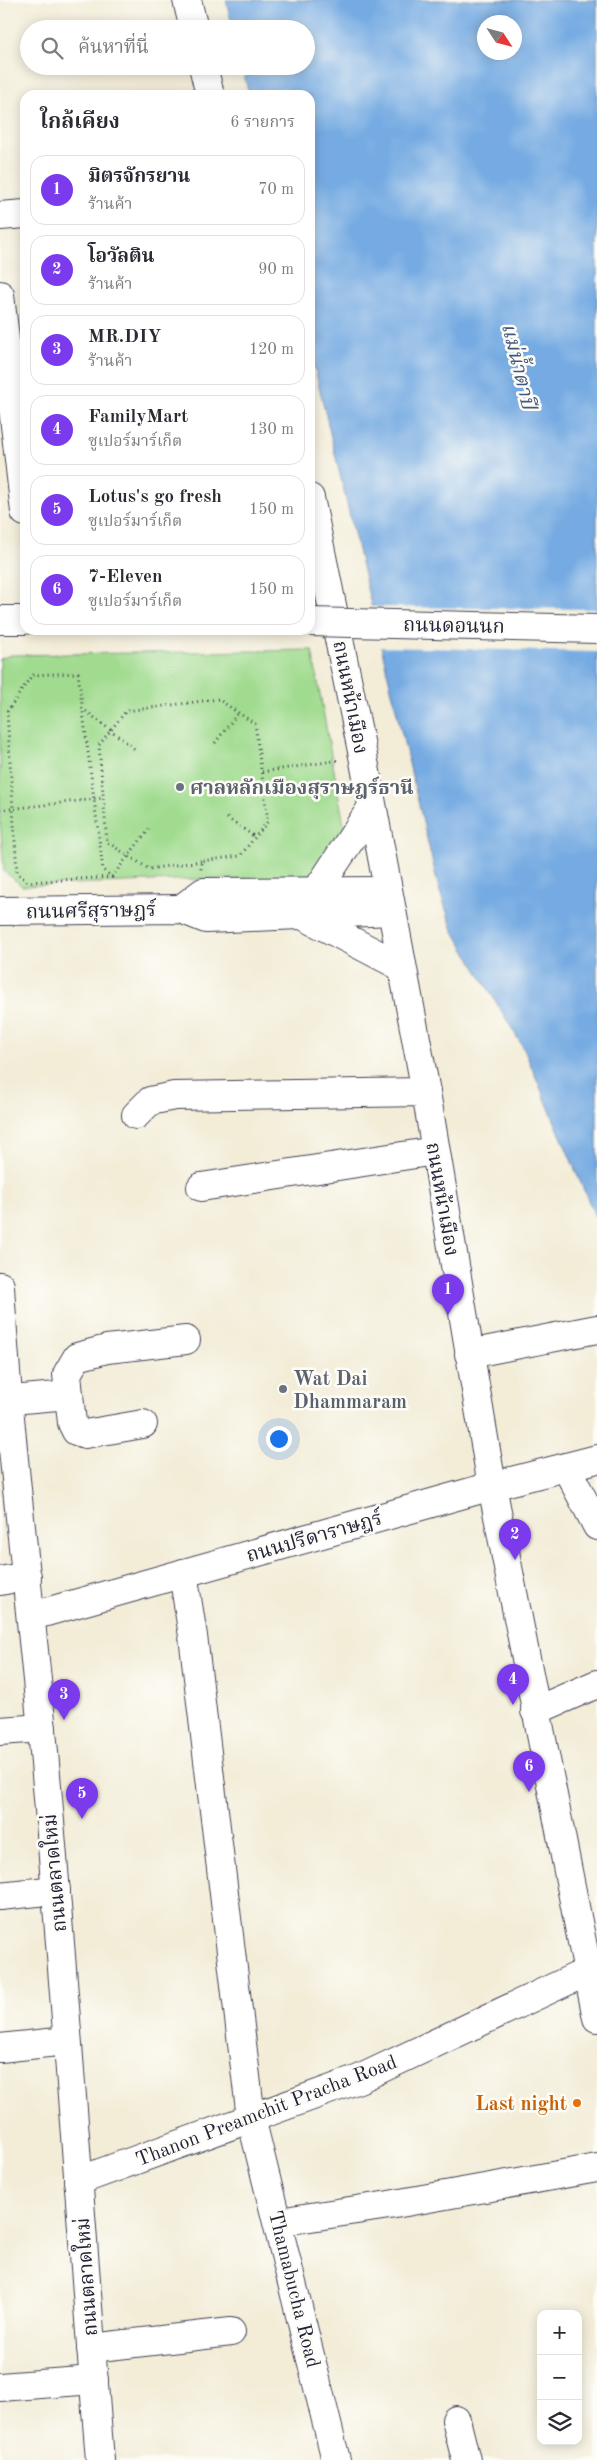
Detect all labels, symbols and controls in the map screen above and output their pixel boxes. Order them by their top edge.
north arrow [477,15,522,60]
search box [20,20,315,75]
icon: search [38,34,66,62]
text: ค้นหาที่นี่ [78,39,149,58]
text: ใกล้เคียง [40,112,120,133]
text: 6 รายการ [230,115,295,131]
text: มิตรจักรยาน [88,168,190,187]
text: 1 [52,182,62,198]
text: 70 m [258,182,294,198]
text: ร้านค้า [88,197,132,213]
text: โอวัลติน [88,248,154,267]
text: 2 [52,262,62,278]
text: 90 m [258,262,294,278]
text: ร้านค้า [88,277,132,293]
water label: แม่น้ำตาปี [497,319,546,414]
text: MR.DIY [88,328,161,347]
text: 3 [52,342,62,358]
text: 120 m [249,342,294,358]
text: ร้านค้า [88,354,132,370]
text: FamilyMart [88,408,188,427]
text: 4 [52,422,62,438]
text: 130 m [249,422,294,438]
text: ซูเปอร์มาร์เก็ต [88,434,182,450]
text: Lotus's go fresh [88,488,222,507]
text: 5 [52,502,62,518]
text: 150 m [249,502,294,518]
text: ซูเปอร์มาร์เก็ต [88,514,182,530]
text: 7-Eleven [88,568,163,587]
text: 6 [52,582,62,598]
text: 150 m [249,582,294,598]
text: ซูเปอร์มาร์เก็ต [88,594,182,610]
street label: ถนนดอนนก [403,616,505,638]
street label: ถนนหน้าเมือง [328,639,372,756]
place label: ศาลหลักเมืองสุราษฎร์ธานี [190,776,414,800]
marker: ศาลหลักเมืองสุราษฎร์ธานี [174,781,186,793]
street label: ถนนศรีสุราษฎร์ [26,898,157,924]
street label: ถนนหน้าเมือง [421,1141,463,1258]
pin: 1 [432,1274,464,1315]
place label: Wat Dai Dhammaram [293,1370,407,1413]
marker: Wat Dai Dhammaram [277,1383,289,1395]
your location [266,1426,292,1452]
street label: ถนนปรีดาราษฎร์ [244,1506,386,1567]
pin: 2 [499,1519,531,1560]
pin: 4 [497,1664,529,1705]
pin: 3 [48,1679,80,1720]
pin: 6 [513,1751,545,1792]
pin: 5 [66,1778,98,1819]
street label: ถนนตลาดใหม่ [36,1813,71,1933]
street label: Thanon Preamchit Pracha Road [133,2053,400,2171]
place label: Last night [475,2095,567,2115]
marker: Last night [571,2097,583,2109]
street label: Thamabucha Road [264,2209,322,2370]
street label: ถนนตลาดใหม่ [69,2217,102,2337]
map controls [537,2310,582,2445]
button: + [537,2310,582,2355]
button: − [537,2355,582,2400]
button: layers [537,2400,582,2445]

